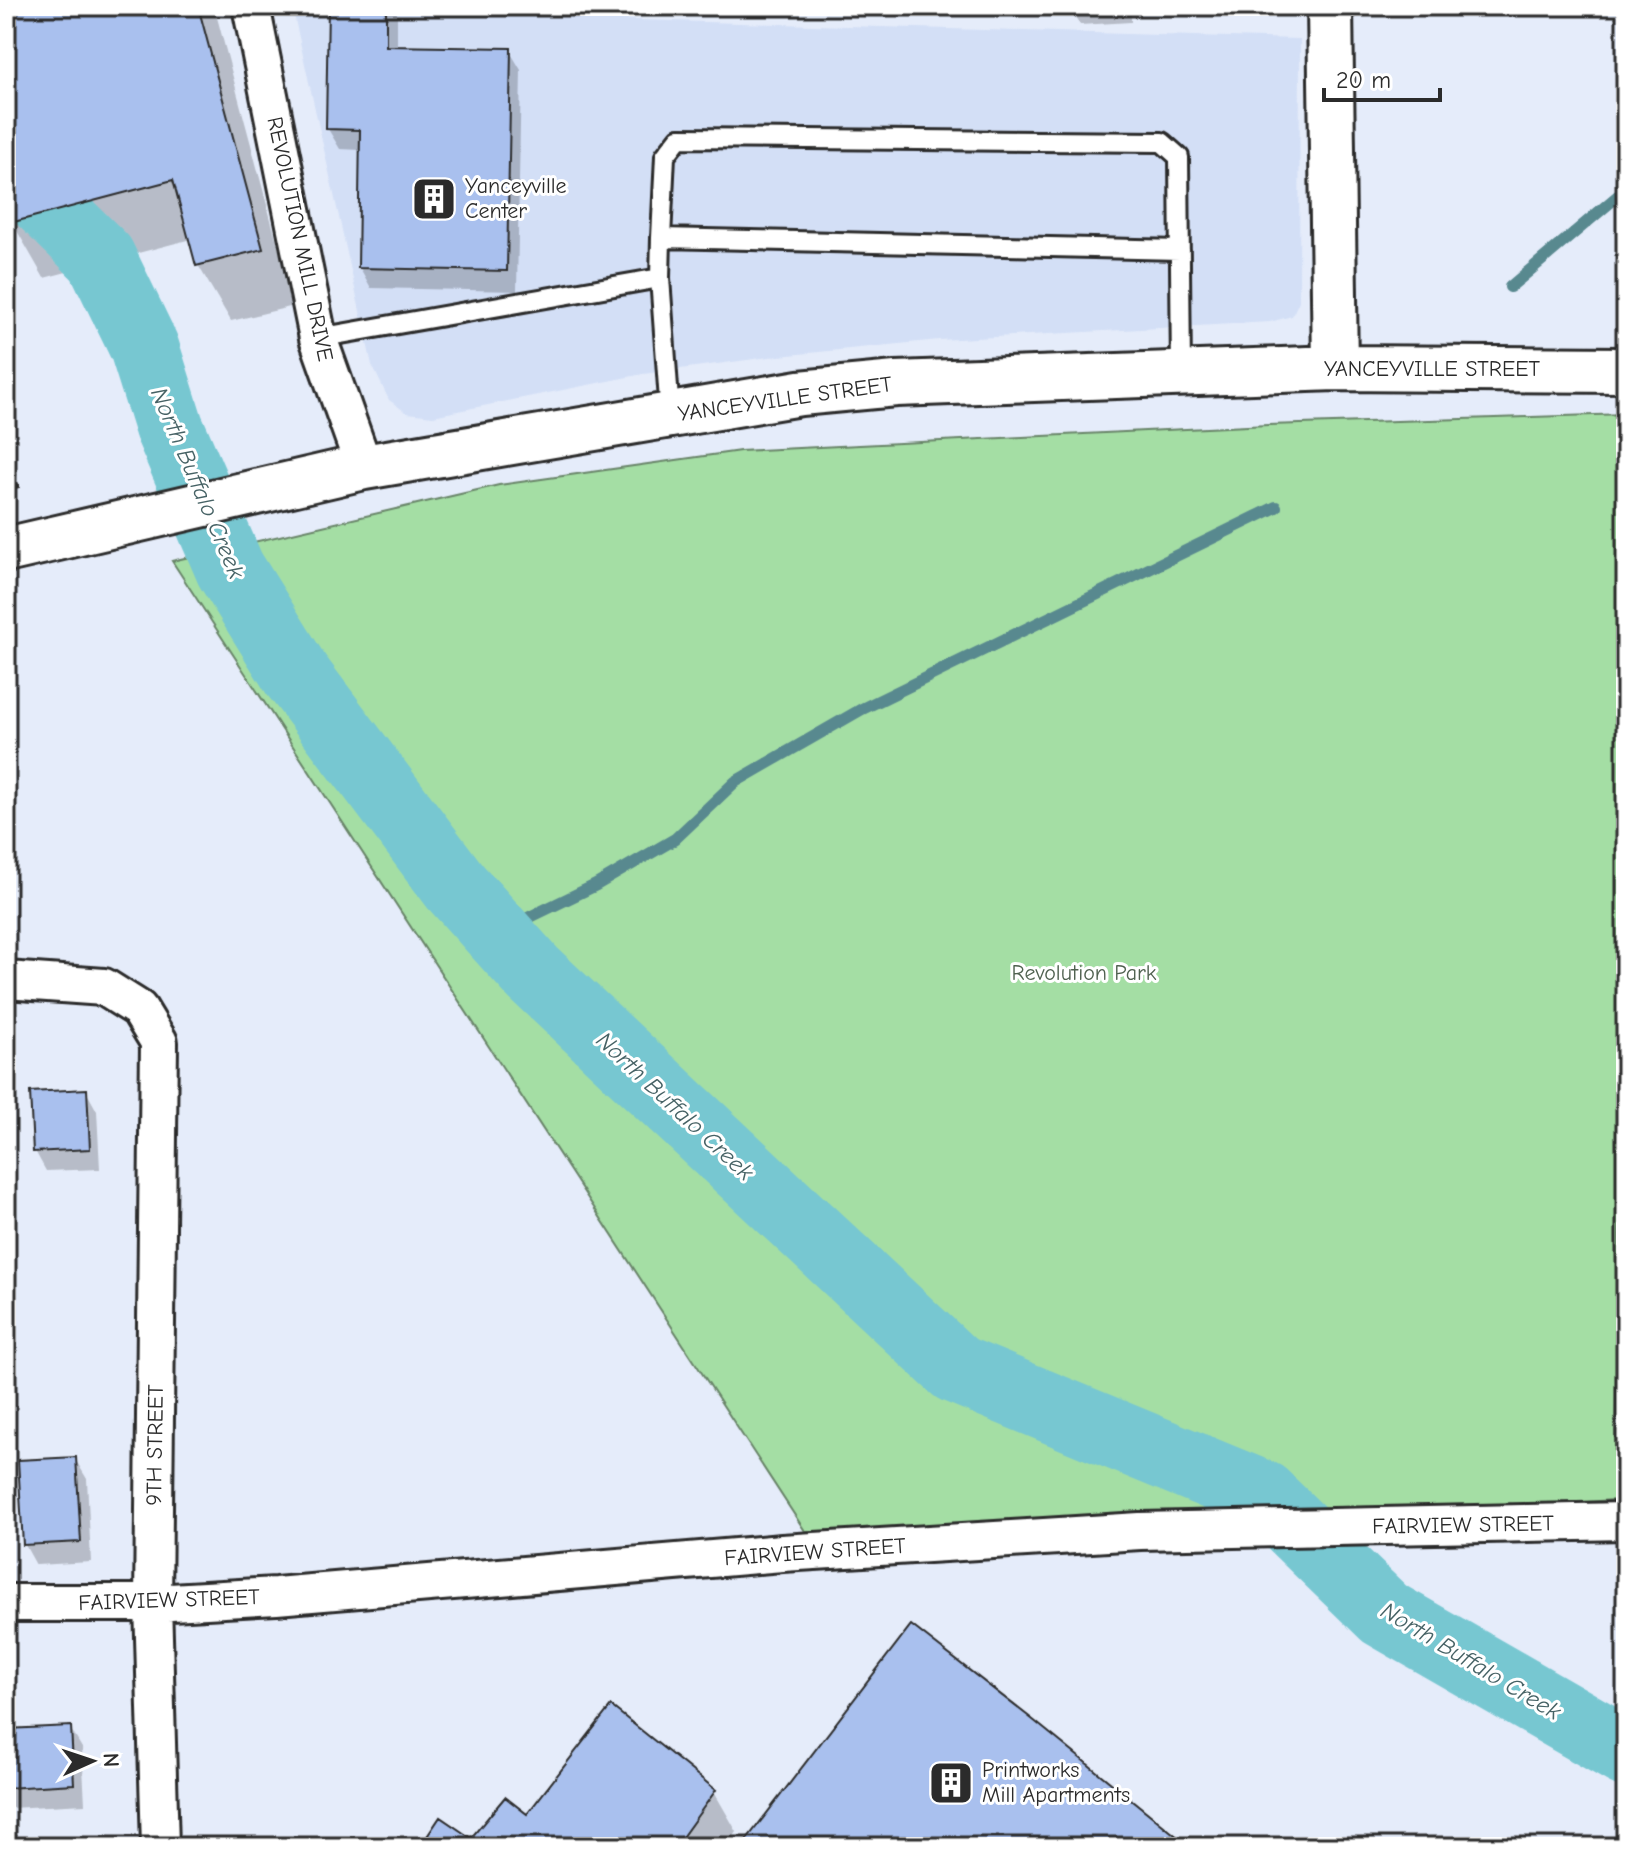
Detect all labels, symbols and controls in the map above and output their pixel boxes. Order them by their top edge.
scale bar [1324,52,1440,102]
text: 20 m [1336,66,1391,94]
street label: REVOLUTION MILL DRIVE [261,114,339,364]
place label: Yanceyville Center [465,173,567,224]
building icon: Yanceyville Center [410,175,458,223]
street label: YANCEYVILLE STREET [1324,356,1540,382]
street label: YANCEYVILLE STREET [676,371,894,427]
water label: North Buffalo Creek [145,383,251,583]
park label: Revolution Park [1012,960,1157,986]
water label: North Buffalo Creek [591,1026,760,1186]
street label: 9TH STREET [141,1384,169,1506]
street label: FAIRVIEW STREET [1372,1510,1555,1540]
street label: FAIRVIEW STREET [723,1533,907,1571]
street label: FAIRVIEW STREET [78,1584,261,1616]
water label: North Buffalo Creek [1376,1596,1566,1726]
north arrow [52,1721,132,1801]
text: N [98,1752,124,1768]
place label: Printworks Mill Apartments [982,1757,1130,1808]
building icon: Printworks Mill Apartments [927,1759,975,1807]

